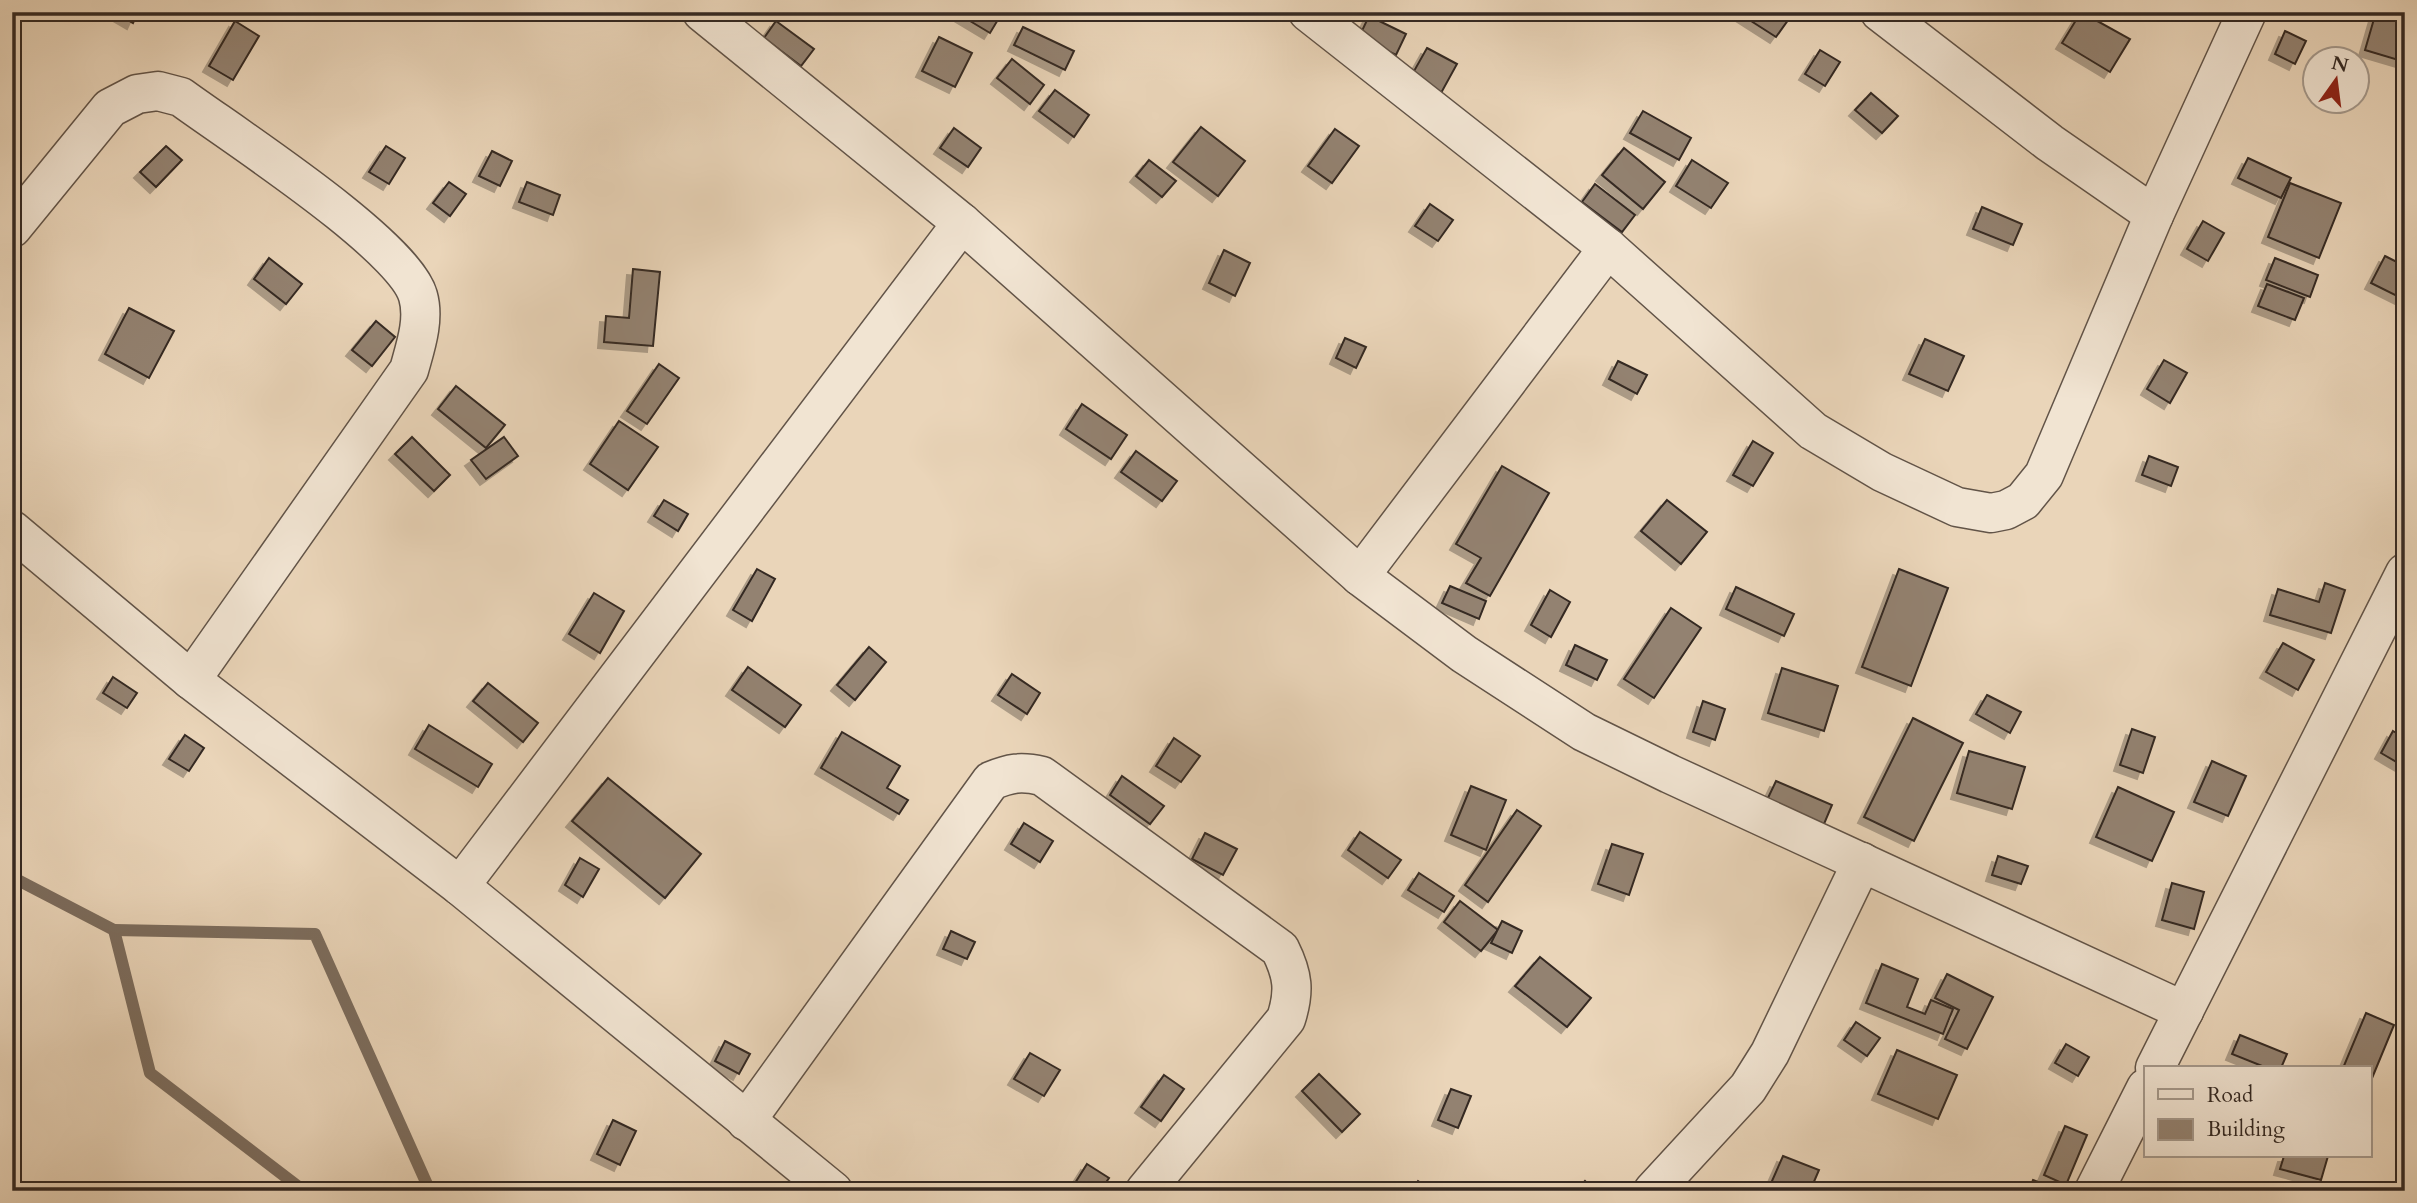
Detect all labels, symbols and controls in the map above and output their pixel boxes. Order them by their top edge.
north arrow [2302,46,2372,116]
text: N [2329,50,2352,79]
legend [2144,1066,2372,1158]
text: Road [2207,1081,2253,1110]
text: Building [2207,1115,2285,1144]

